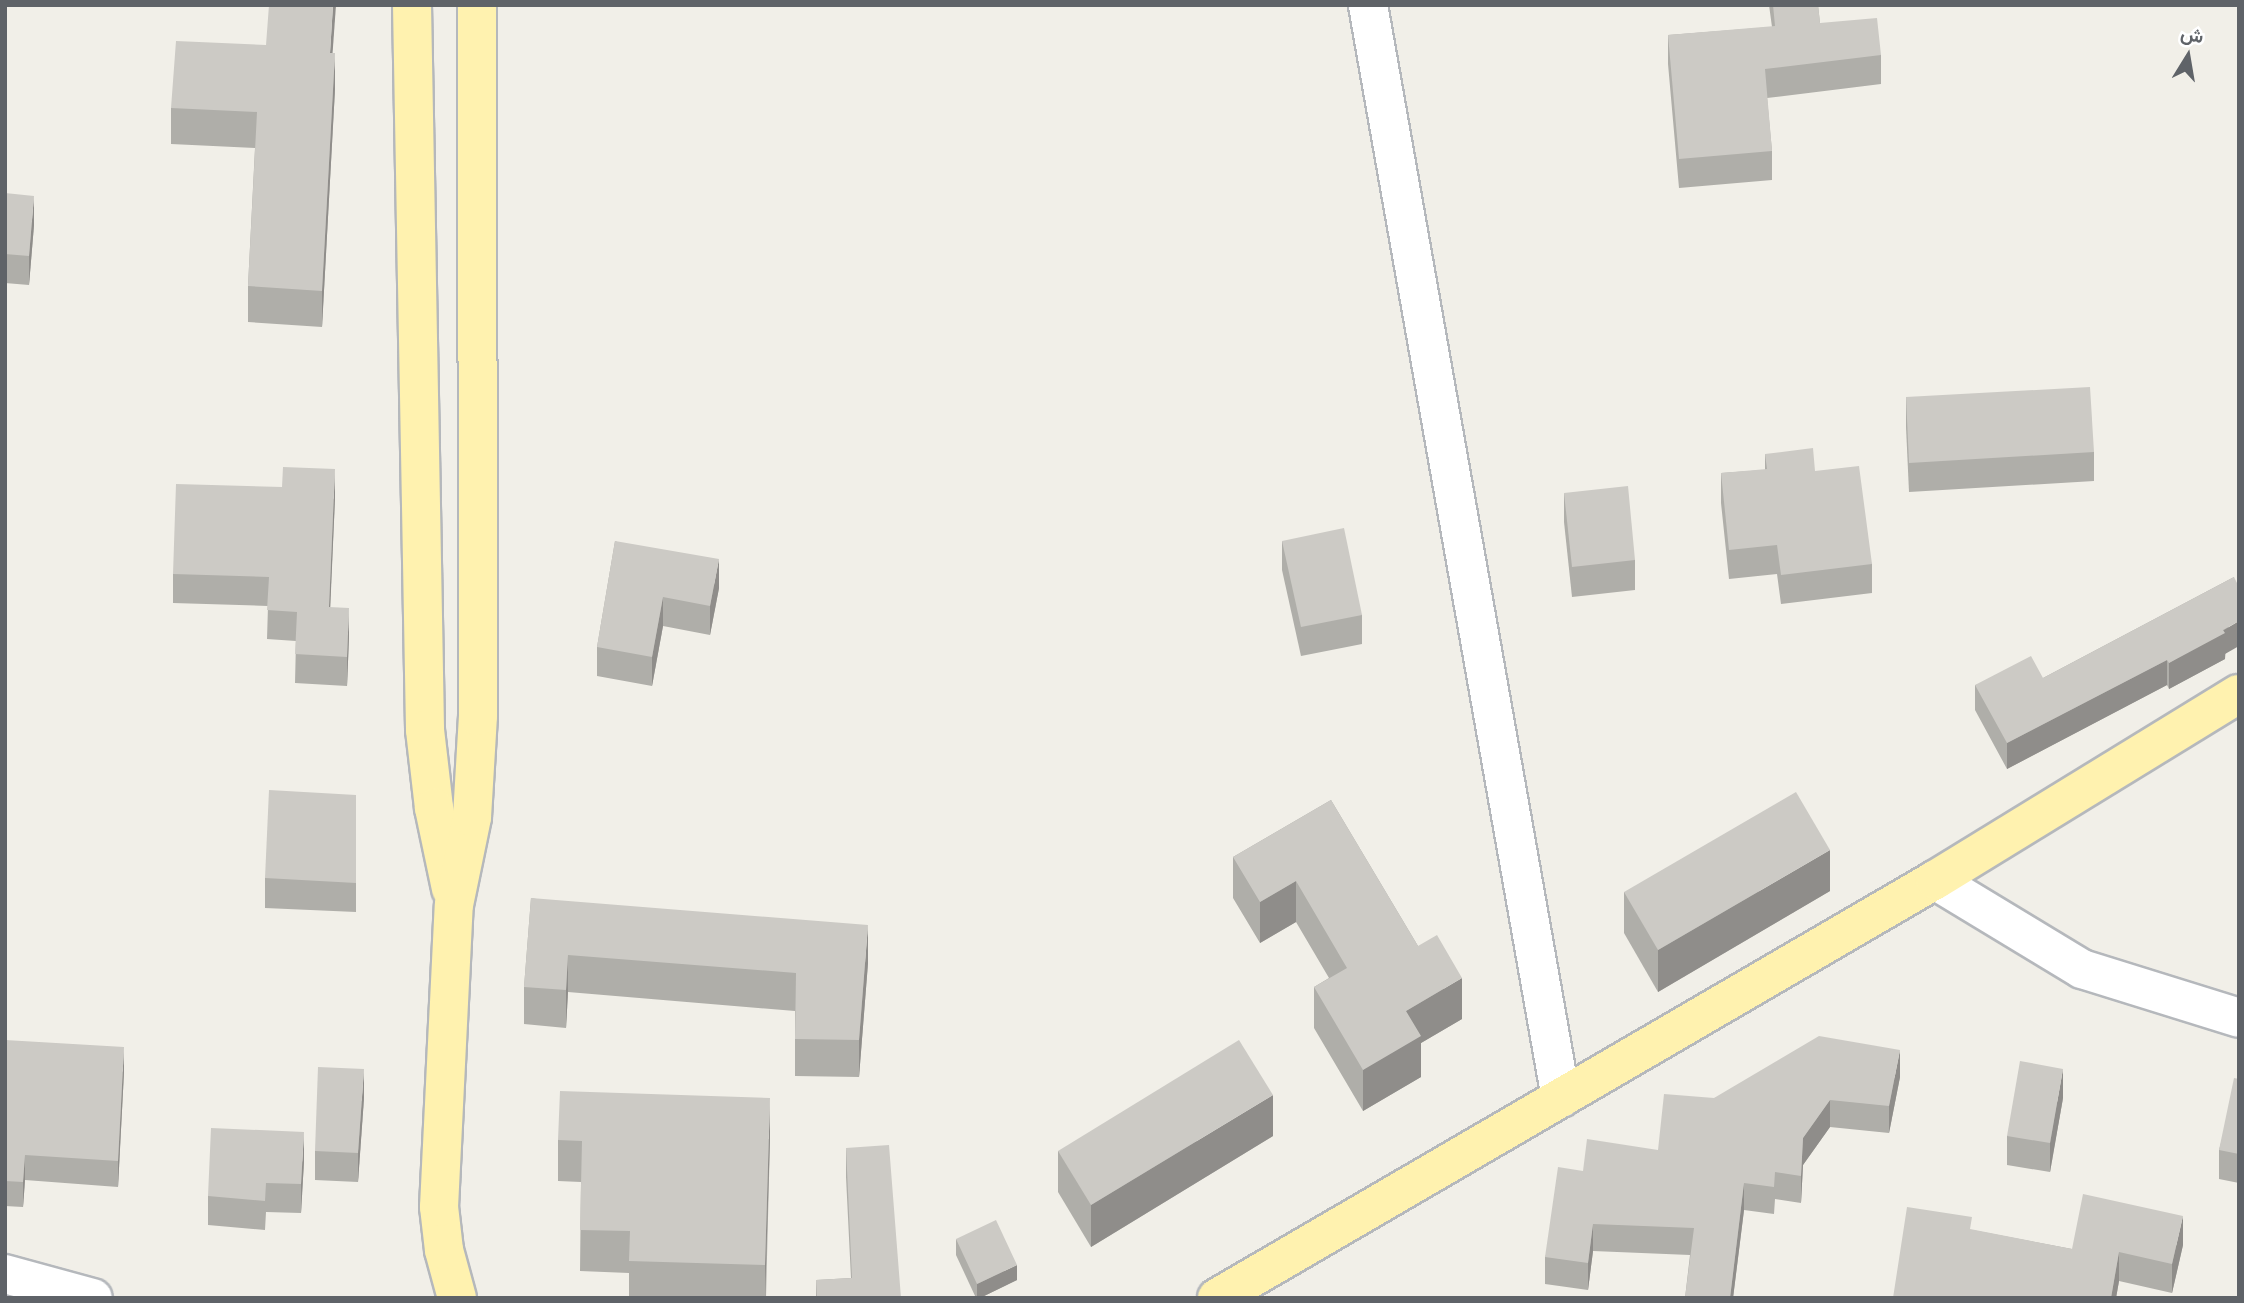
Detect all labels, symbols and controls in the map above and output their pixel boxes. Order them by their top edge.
text: ش [2179,20,2206,49]
north arrow [2153,21,2223,91]

